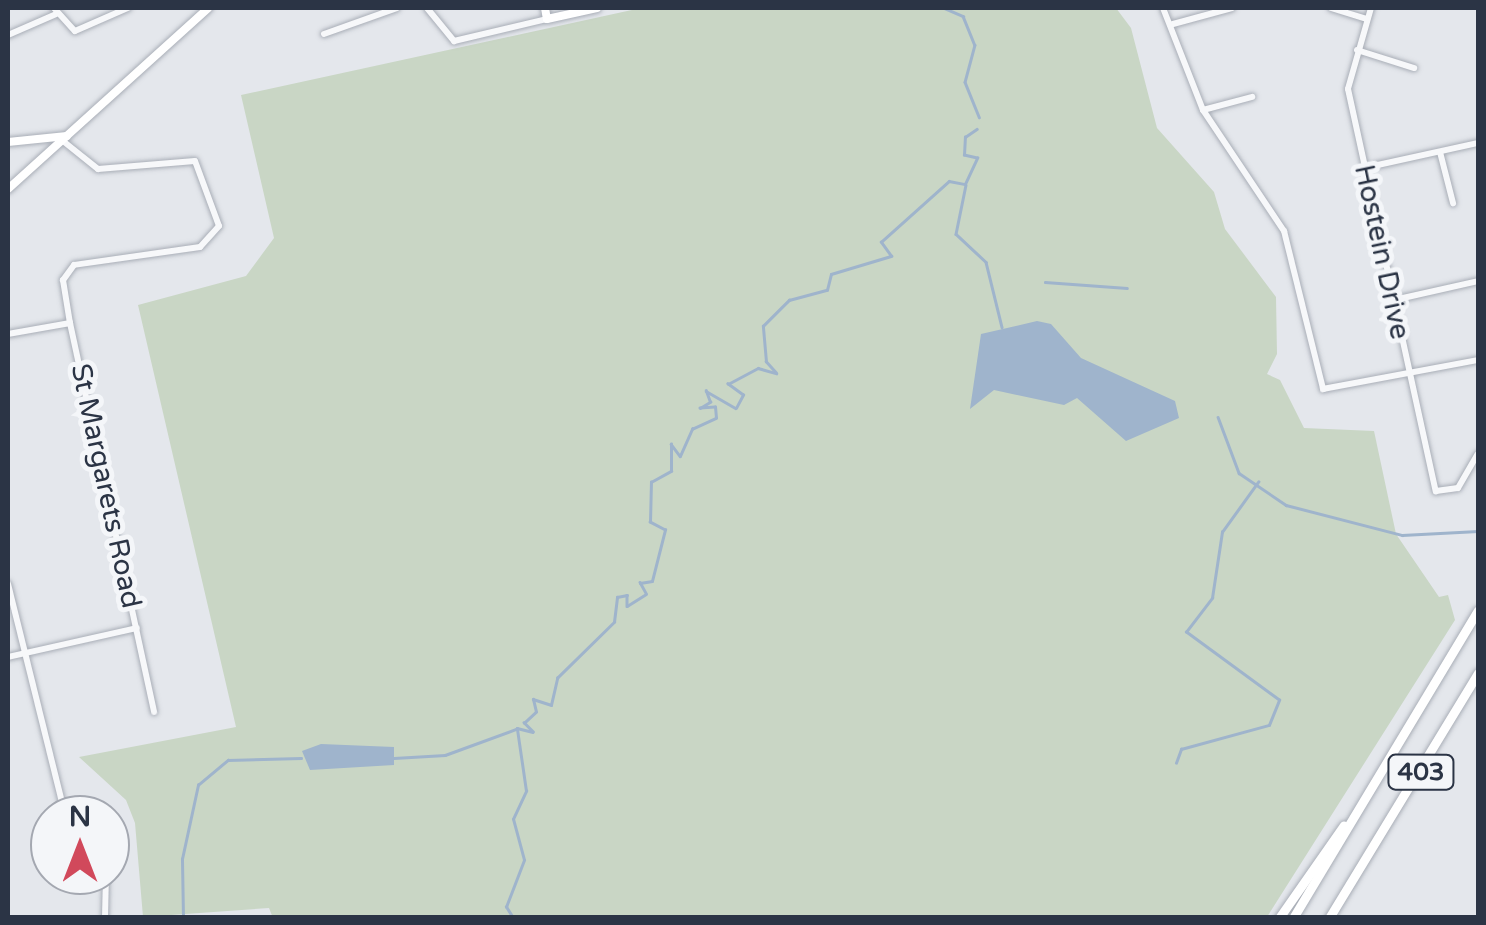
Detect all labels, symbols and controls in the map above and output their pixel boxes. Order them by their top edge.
street label: Hostein Drive [1347,162,1417,342]
street label: St Margarets Road [64,361,148,611]
road number: 403 [1386,752,1456,792]
north arrow [30,795,130,895]
text: N [69,800,91,834]

